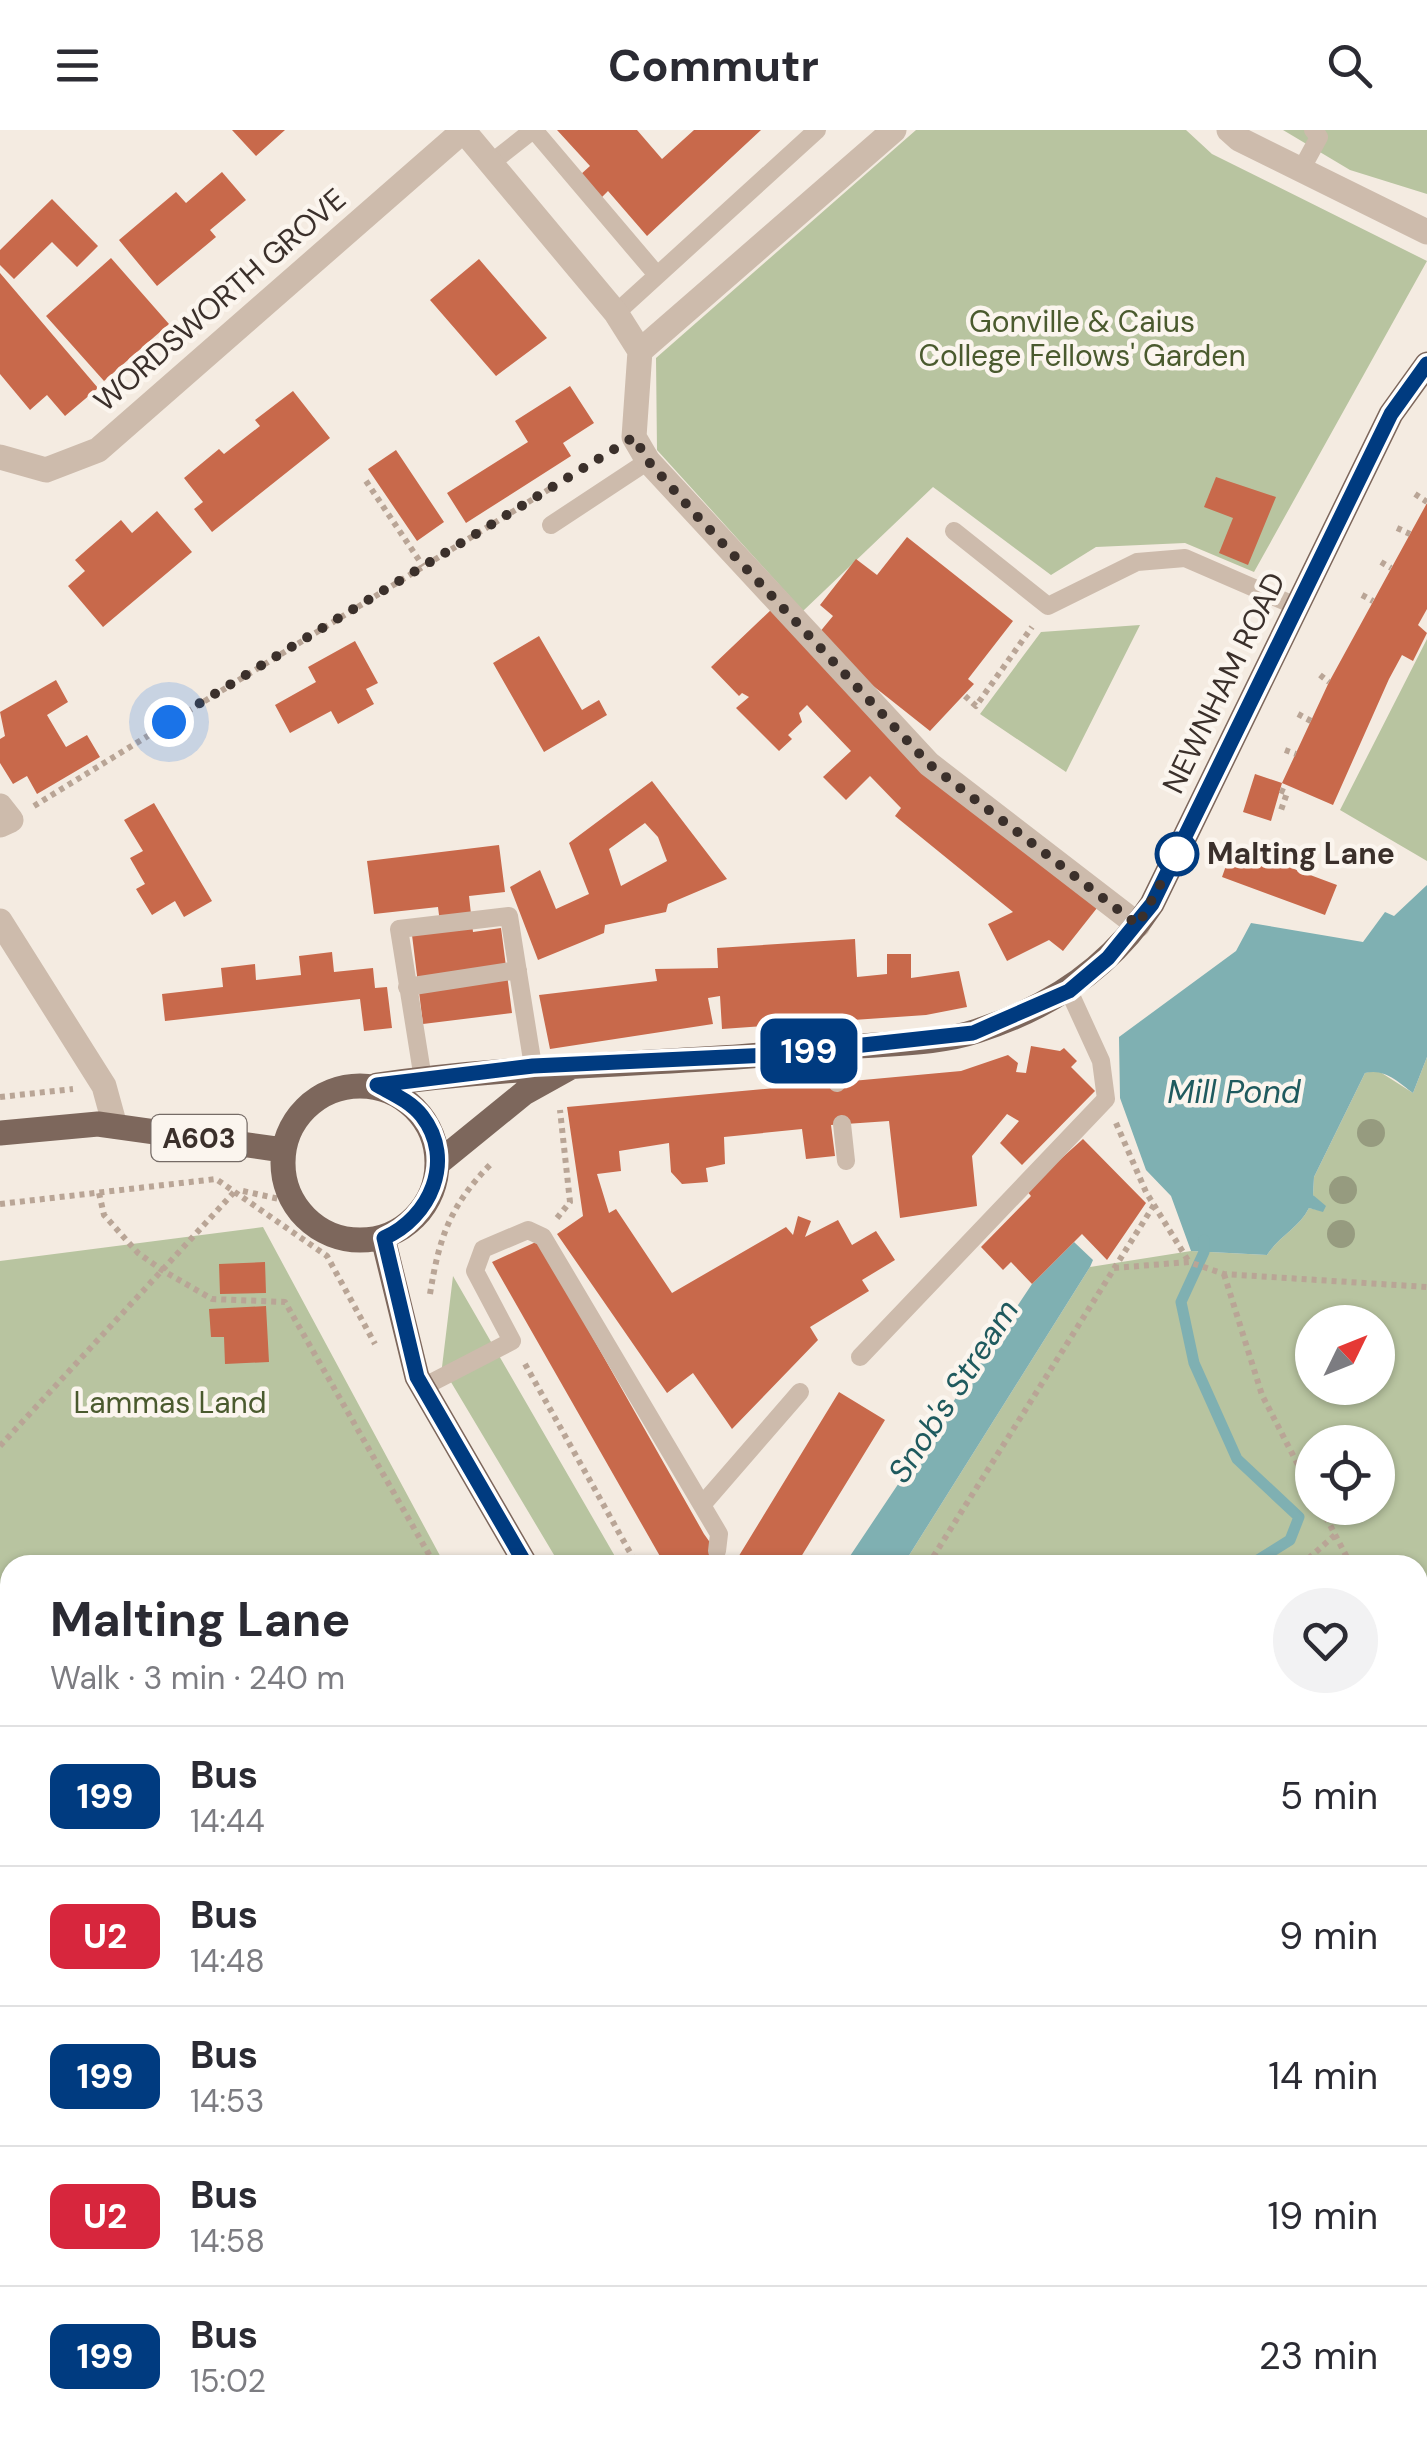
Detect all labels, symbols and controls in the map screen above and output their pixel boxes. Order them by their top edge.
text: Commutr [608,36,819,95]
icon: menu [50,38,105,93]
icon: search [1322,38,1377,93]
street label: WORDSWORTH GROVE [86,179,354,420]
park label: Gonville & Caius College Fellows' Garden [918,302,1246,375]
street label: NEWNHAM ROAD [1153,566,1294,800]
your location [144,697,194,747]
marker: Malting Lane [1156,833,1198,875]
place label: Malting Lane [1207,834,1395,873]
line badge: 199 [752,1018,866,1084]
text: 199 [780,1028,838,1074]
water label: Mill Pond [1167,1071,1302,1113]
road number: A603 [152,1115,246,1161]
water label: Snob's Stream [878,1291,1028,1491]
north arrow [1295,1305,1395,1405]
map controls [1295,1305,1395,1525]
park label: Lammas Land [73,1383,267,1422]
button: locate [1295,1425,1395,1525]
text: Malting Lane [50,1588,350,1651]
button: heart [1273,1588,1378,1693]
text: Walk · 3 min · 240 m [50,1657,345,1699]
text: Bus [190,1750,258,1800]
text: 5 min [1280,1771,1378,1821]
text: 199 [76,1773,134,1819]
text: 14:44 [190,1800,265,1842]
text: Bus [190,1890,258,1940]
text: 9 min [1279,1911,1378,1961]
text: U2 [83,1913,127,1959]
text: 14:48 [190,1940,265,1982]
text: Bus [190,2030,258,2080]
text: 14 min [1268,2051,1378,2101]
text: 199 [76,2053,134,2099]
text: 14:53 [190,2080,264,2122]
text: Bus [190,2170,258,2220]
text: 19 min [1267,2191,1378,2241]
text: U2 [83,2193,127,2239]
text: 14:58 [190,2220,265,2262]
text: Bus [190,2310,258,2360]
text: 23 min [1259,2331,1378,2381]
text: 199 [76,2333,134,2379]
text: 15:02 [190,2360,266,2402]

